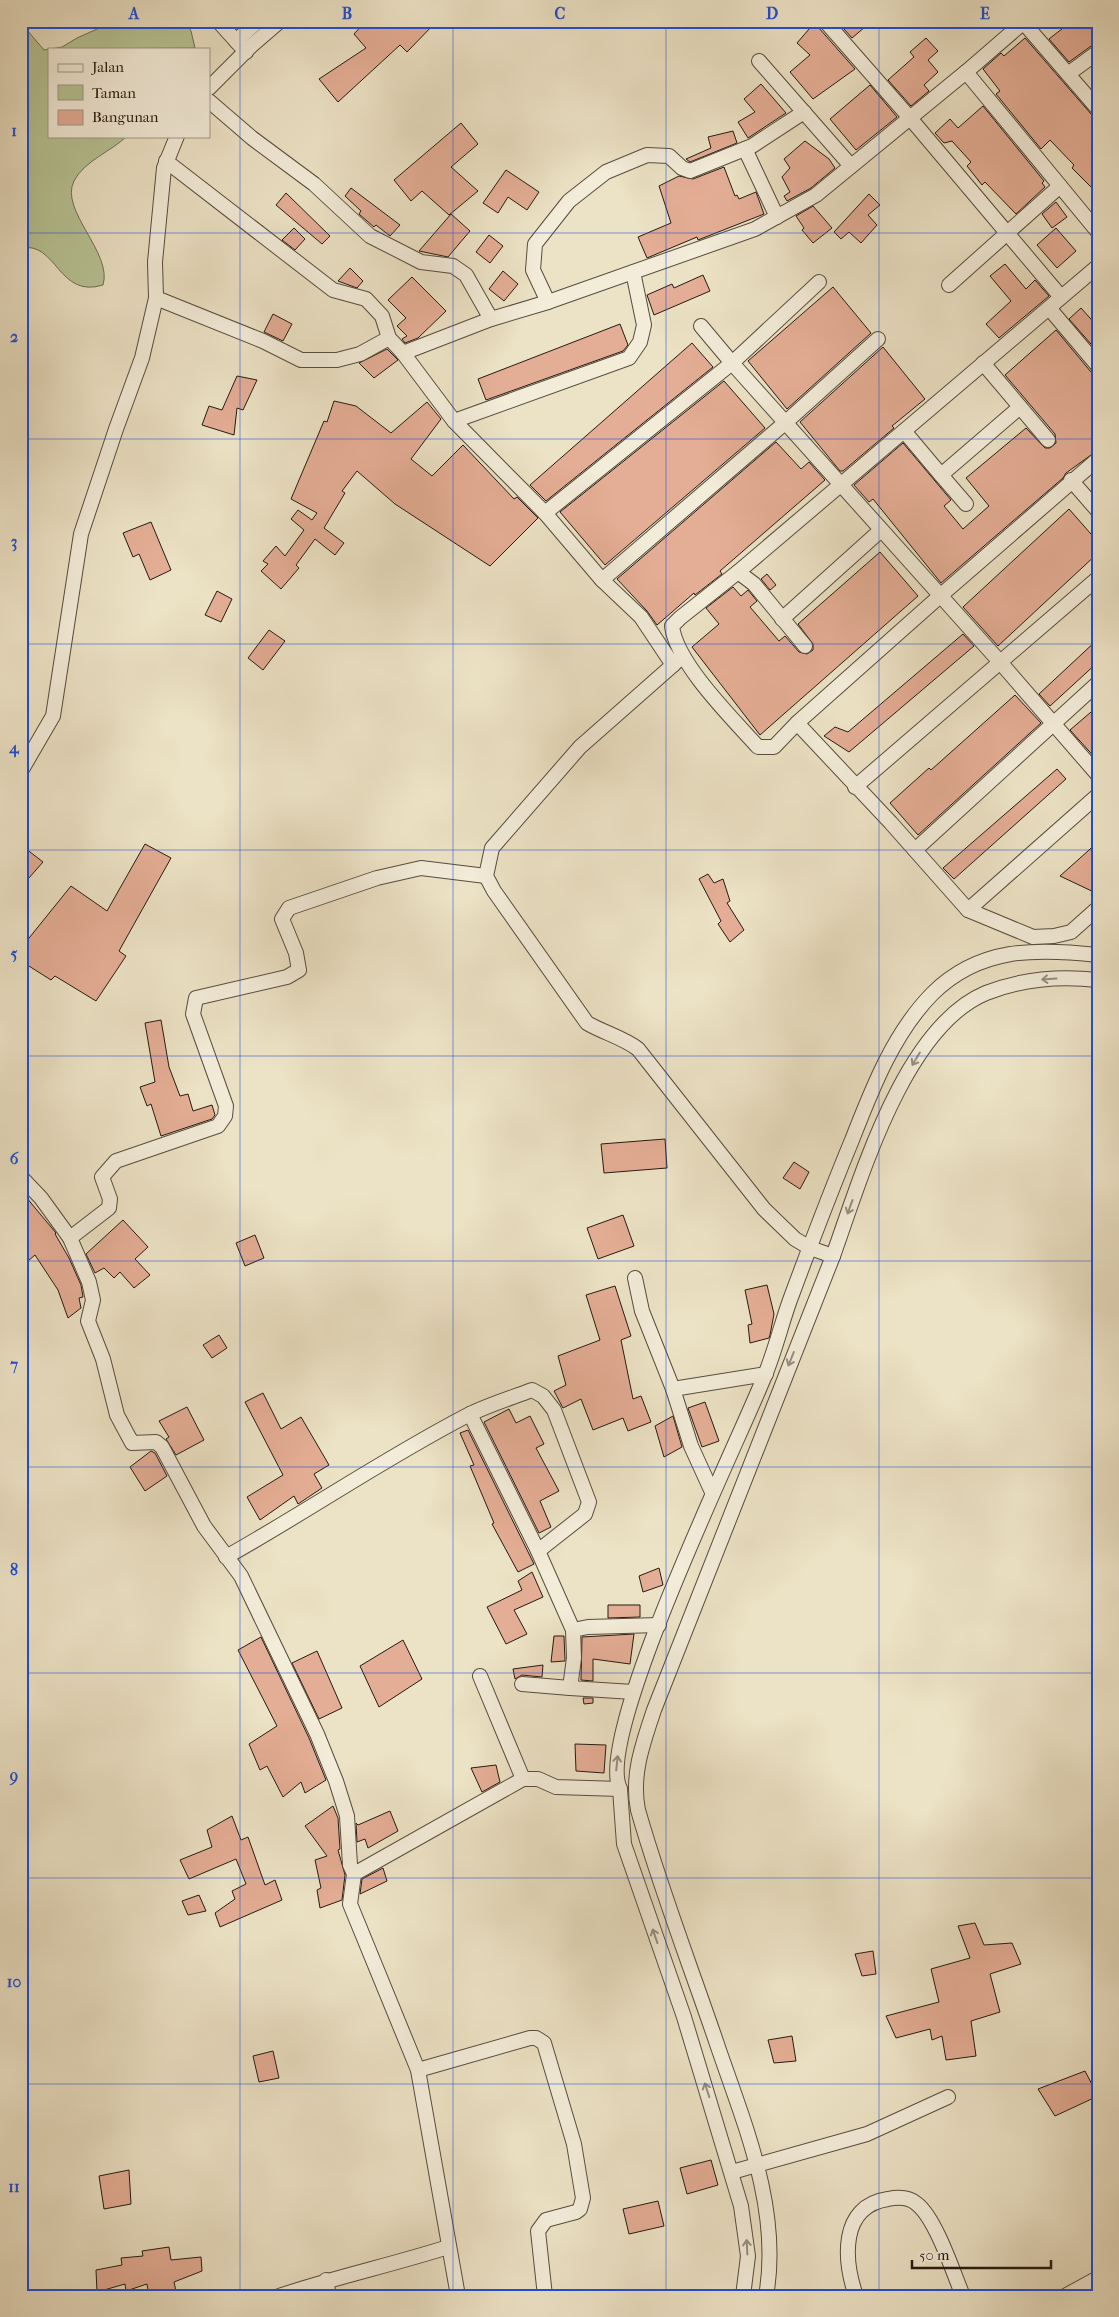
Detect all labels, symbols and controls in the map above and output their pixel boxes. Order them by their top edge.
text: A [128,4,140,23]
text: B [342,4,352,23]
text: C [555,4,566,23]
text: D [766,4,778,23]
text: E [980,4,990,23]
legend [48,48,210,138]
text: Jalan [91,58,124,76]
text: Taman [92,84,136,102]
text: Bangunan [92,108,159,126]
text: 1 [11,121,17,140]
text: 2 [10,327,18,346]
text: 3 [11,532,17,552]
text: 4 [8,738,20,758]
text: 5 [11,944,18,963]
one-way arrow [1041,974,1057,984]
one-way arrow [911,1052,921,1066]
text: 6 [10,1149,19,1168]
one-way arrow [845,1199,854,1215]
one-way arrow [786,1351,795,1366]
text: 7 [9,1355,18,1374]
text: 8 [10,1560,18,1579]
one-way arrow [612,1755,622,1771]
text: 9 [9,1766,18,1786]
one-way arrow [650,1929,659,1945]
text: 10 [7,1972,21,1991]
one-way arrow [702,2083,712,2099]
text: 11 [8,2177,20,2196]
scale bar [912,2237,1050,2269]
one-way arrow [743,2240,752,2256]
text: 50 m [919,2246,950,2264]

